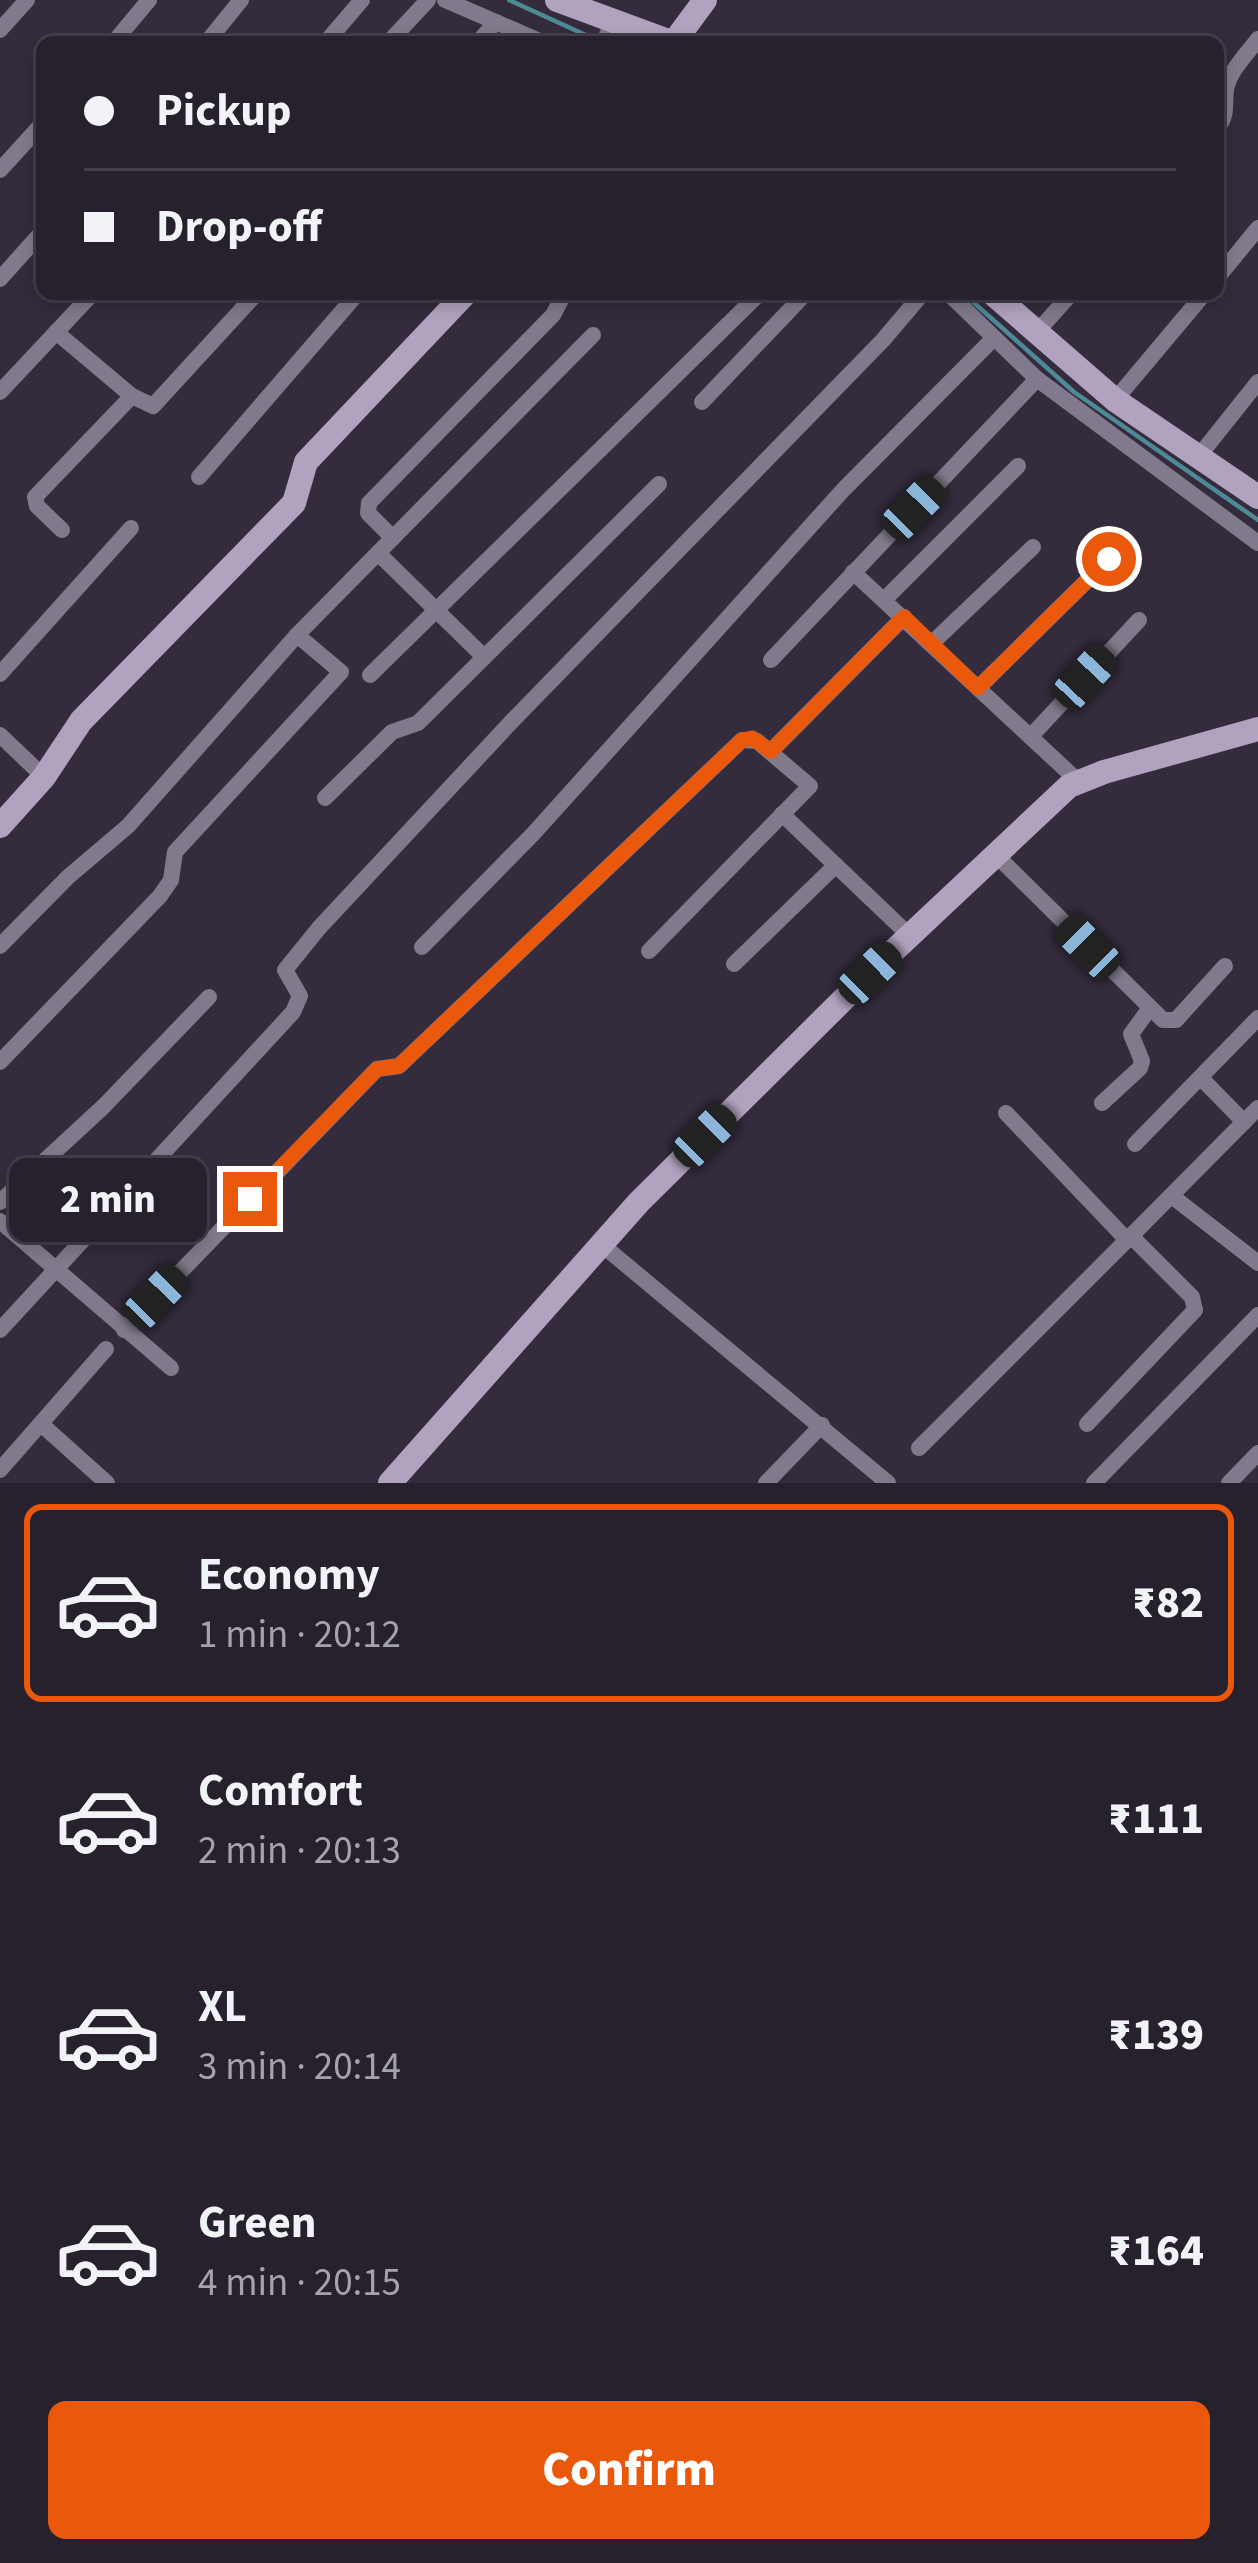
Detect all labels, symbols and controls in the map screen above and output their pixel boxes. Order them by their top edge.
text: Pickup [156,79,292,143]
text: Drop-off [156,195,322,259]
car [876,470,952,546]
route start [1082,532,1136,586]
car [1047,638,1123,716]
car [1050,909,1126,985]
car [832,935,908,1011]
car [667,1098,743,1174]
callout: 2 min [10,1157,208,1241]
text: 2 min [60,1172,156,1228]
route end [223,1172,277,1226]
car [118,1259,194,1335]
text: Economy [198,1543,380,1607]
icon: car [54,1549,162,1657]
text: ₹82 [1132,1571,1204,1635]
text: 1 min · 20:12 [198,1607,401,1663]
text: Comfort [198,1759,363,1823]
icon: car [54,1765,162,1873]
text: ₹111 [1108,1787,1204,1851]
text: 2 min · 20:13 [198,1823,401,1879]
text: XL [198,1975,247,2039]
icon: car [54,1981,162,2089]
text: ₹139 [1108,2003,1204,2067]
text: 3 min · 20:14 [198,2039,401,2095]
text: Green [198,2191,317,2255]
icon: car [54,2197,162,2305]
text: ₹164 [1108,2219,1204,2283]
text: 4 min · 20:15 [198,2255,401,2311]
button: Confirm [48,2401,1210,2539]

